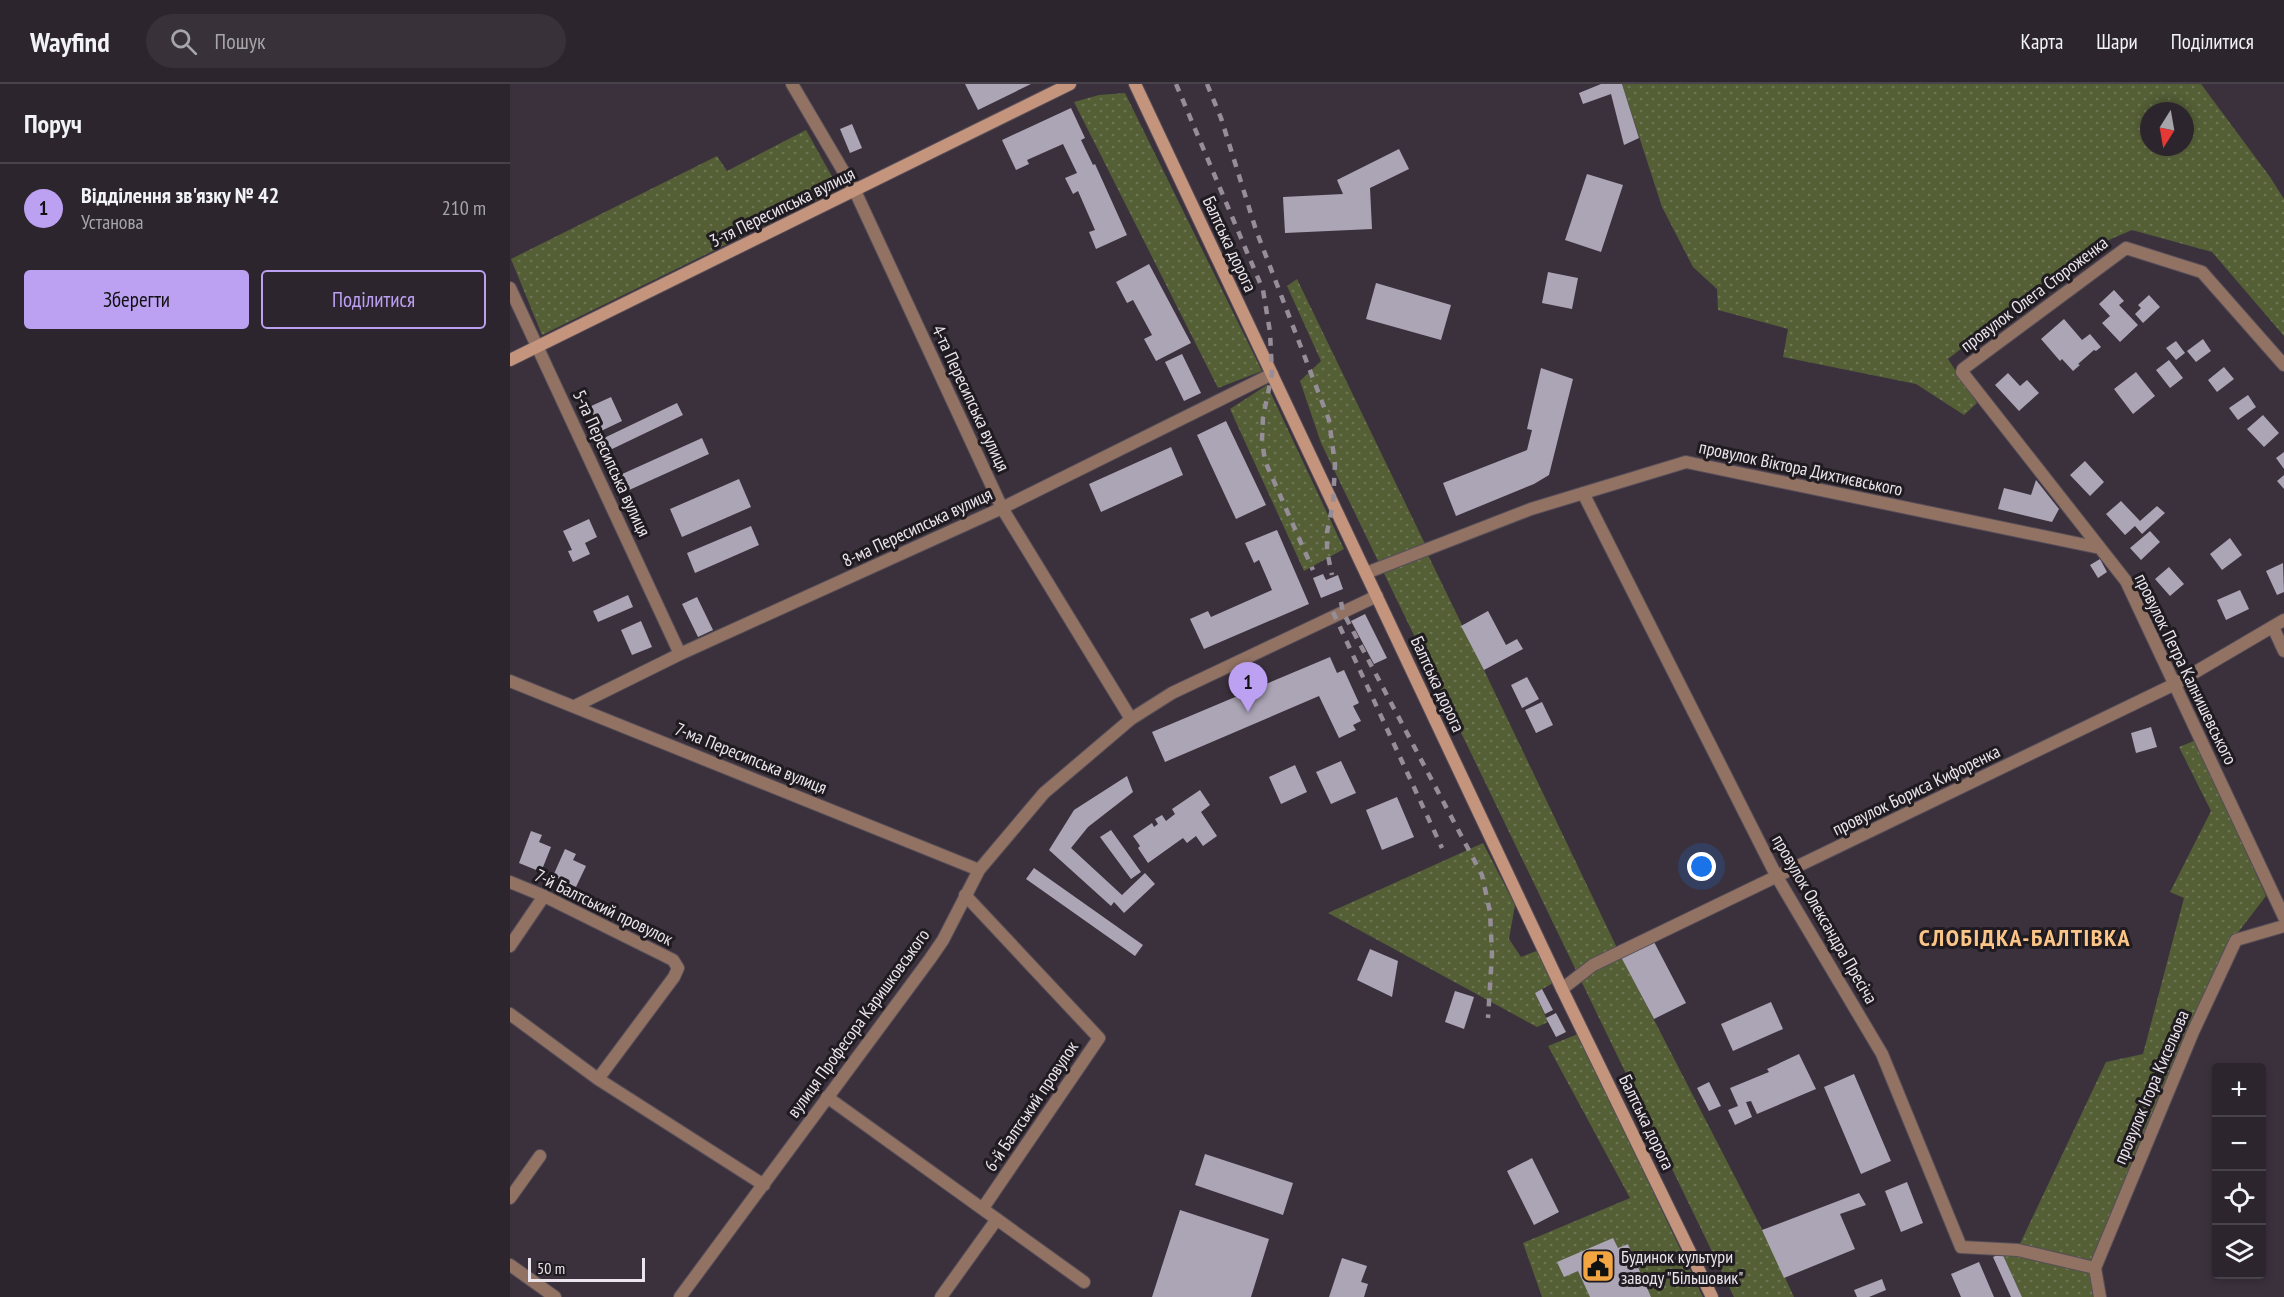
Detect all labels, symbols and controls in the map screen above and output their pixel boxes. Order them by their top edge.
search box [146,14,566,68]
text: Wayfind [30,23,110,60]
icon: search [167,25,200,58]
text: Пошук [215,27,266,55]
text: Карта [2021,28,2063,55]
text: Шари [2096,28,2138,55]
text: Поділитися [2171,28,2254,55]
north arrow [2140,102,2194,156]
text: Поруч [24,107,82,140]
street label: 3-тя Пересипська вулиця [706,162,858,252]
text: Відділення зв'язку № 42 [81,181,279,209]
street label: Балтська дорога [1198,192,1262,296]
text: 1 [39,195,48,221]
text: 210 m [442,195,486,221]
text: Установа [81,209,144,235]
street label: провулок Олега Стороженка [1956,231,2112,357]
button: Зберегти [24,270,249,329]
button: Поділитися [261,270,486,329]
street label: 4-та Пересипська вулиця [927,321,1015,475]
street label: 5-та Пересипська вулиця [568,386,656,540]
street label: провулок Віктора Дихтиєвського [1697,435,1905,501]
street label: 8-ма Пересипська вулиця [838,482,996,572]
street label: провулок Петра Калнишевського [2130,570,2242,768]
street label: Балтська дорога [1406,632,1470,736]
pin: 1 [1228,662,1268,712]
street label: 7-ма Пересипська вулиця [672,717,830,799]
street label: провулок Бориса Кифоренка [1828,739,2004,841]
street label: провулок Олександра Пресіча [1767,830,1883,1008]
your location [1687,852,1716,881]
street label: 7-й Балтський провулок [531,864,677,950]
district label: СЛОБІДКА-БАЛТІВКА [1919,922,2131,953]
street label: вулиця Професора Каришковського [782,924,934,1122]
street label: провулок Ігора Кисельова [2108,1006,2194,1168]
street label: 6-й Балтський провулок [979,1036,1083,1175]
map controls [2212,1063,2266,1279]
button: + [2212,1063,2266,1117]
street label: Балтська дорога [1614,1071,1680,1173]
button: − [2212,1117,2266,1171]
button: locate [2212,1171,2266,1225]
button: layers [2212,1225,2266,1279]
place label: Будинок культури заводу "Більшовик" [1621,1245,1743,1289]
public building icon: Будинок культури заводу "Більшовик" [1580,1248,1616,1284]
scale bar [528,1255,645,1282]
text: 50 m [537,1258,565,1278]

